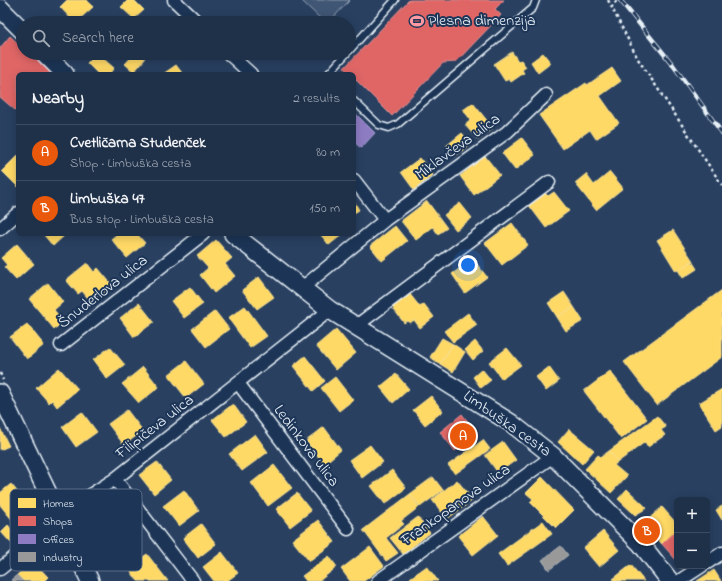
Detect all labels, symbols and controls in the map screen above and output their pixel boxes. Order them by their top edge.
place label: Plesna dimenzija [428,9,536,33]
sports icon: Plesna dimenzija [409,13,425,29]
search box [16,16,356,60]
icon: search [30,27,52,49]
text: Search here [62,27,134,49]
text: Nearby [32,86,84,111]
text: 2 results [293,89,340,108]
street label: Miklavčeva ulica [410,108,506,186]
text: Cvetličarna Studenček [70,132,206,154]
text: A [41,143,49,162]
text: 80 m [316,143,340,162]
text: Shop · Limbuška cesta [70,154,191,173]
text: Limbuška 47 [70,188,145,210]
text: B [41,199,49,218]
text: 150 m [309,199,340,218]
text: Bus stop · Limbuška cesta [70,210,214,229]
street label: Šnuderlova ulica [53,249,153,335]
your location [458,255,478,275]
street label: Limbuška cesta [458,385,556,463]
street label: Filipičeva ulica [110,389,199,466]
street label: Ledinkova ulica [267,400,345,492]
pin: A [450,421,476,451]
street label: Frankopanova ulica [396,458,516,552]
legend [10,489,142,571]
text: Homes [43,496,75,512]
map controls [674,497,710,569]
button: + [674,497,710,533]
text: Shops [43,514,73,530]
pin: B [634,516,660,546]
text: Offices [43,532,74,548]
button: − [674,533,710,569]
text: Industry [43,550,82,567]

